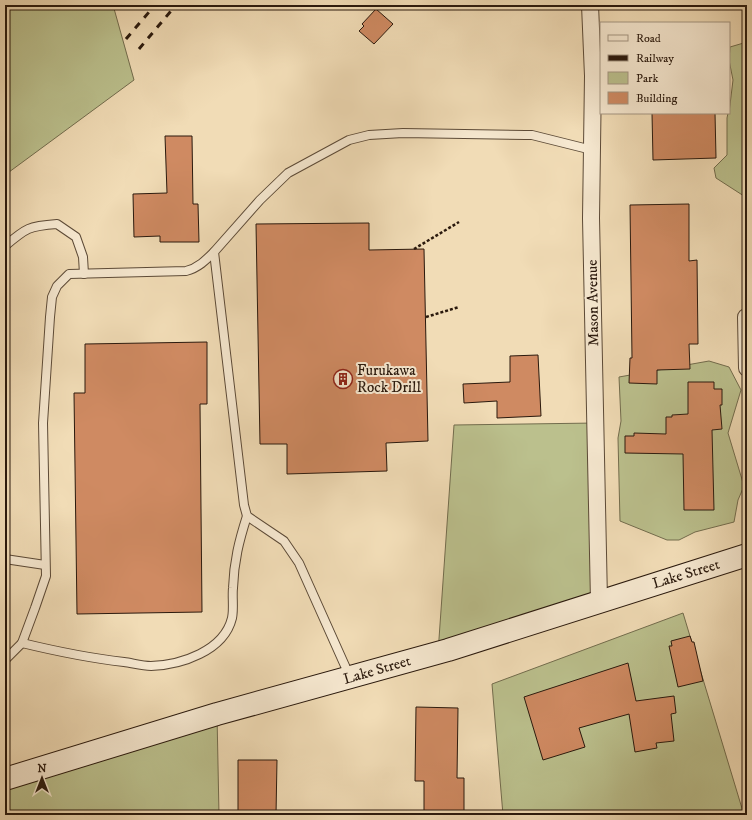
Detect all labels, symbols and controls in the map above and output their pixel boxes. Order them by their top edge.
legend [600,22,730,114]
text: Road [636,31,661,46]
text: Railway [636,51,674,66]
text: Park [636,71,658,86]
text: Building [636,91,677,106]
street label: Mason Avenue [583,259,603,347]
place label: Furukawa Rock Drill [357,361,421,397]
building icon: Furukawa Rock Drill [332,368,354,390]
street label: Lake Street [650,555,722,593]
street label: Lake Street [341,651,413,689]
north arrow [22,758,62,798]
text: N [37,762,47,776]

